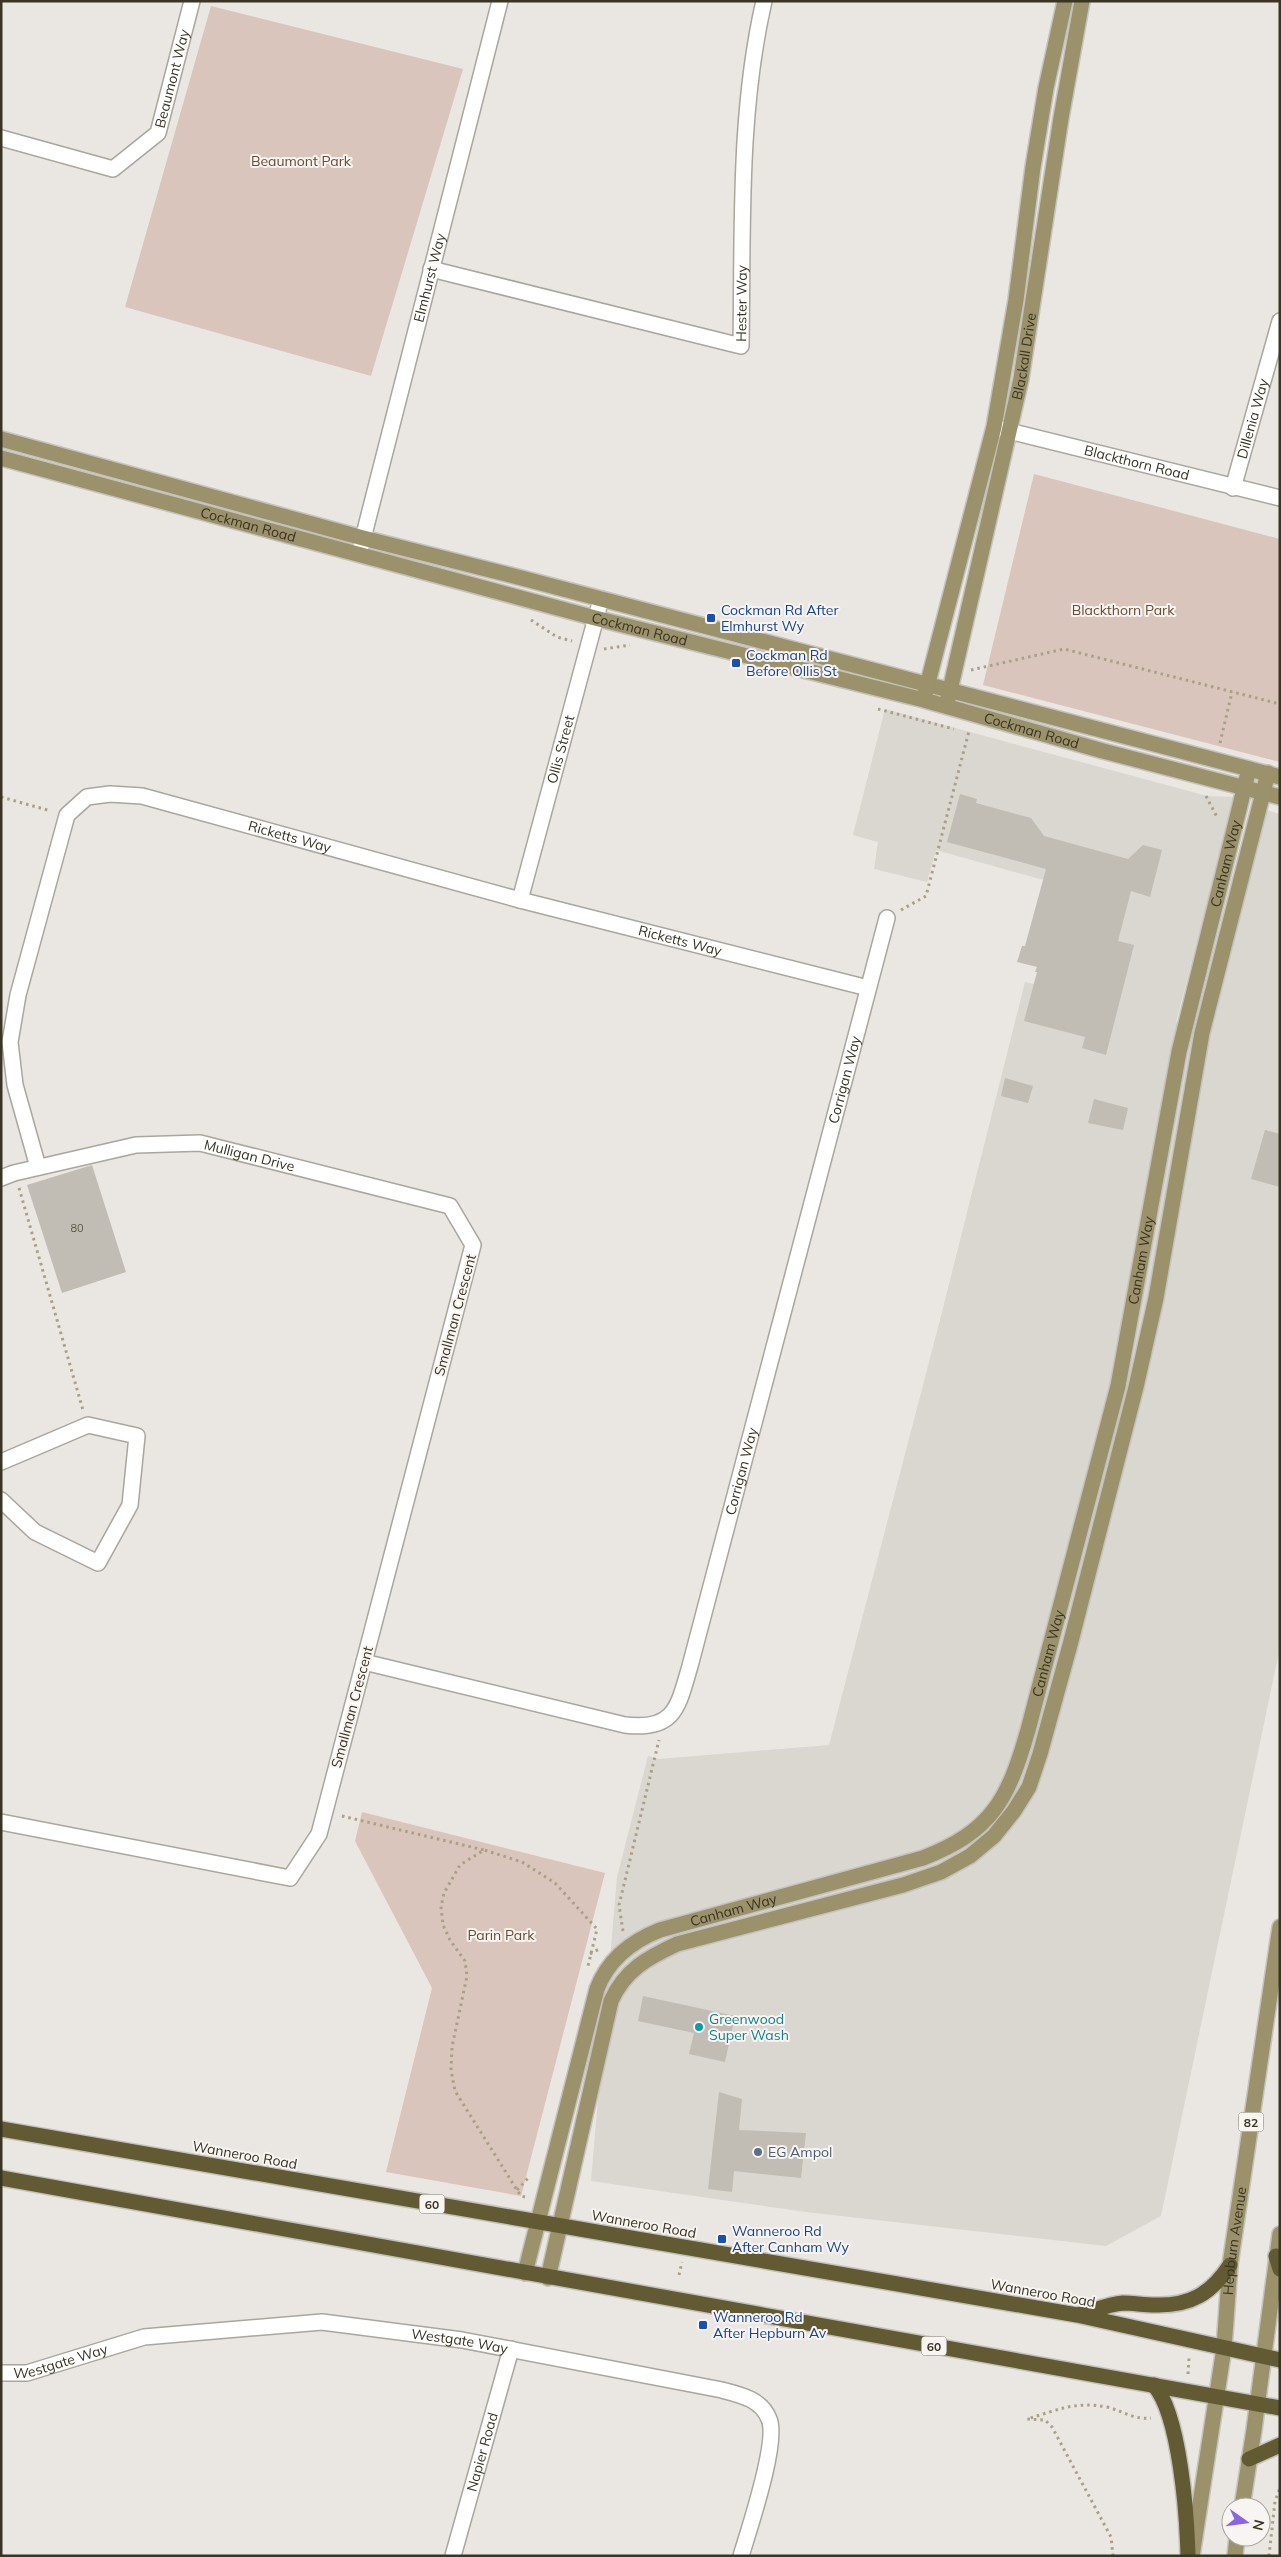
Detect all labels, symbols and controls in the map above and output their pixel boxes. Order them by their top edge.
street label: Beaumont Way [151,27,193,130]
park label: Beaumont Park [251,152,352,170]
street label: Elmhurst Way [409,231,450,324]
street label: Hester Way [732,264,751,342]
street label: Blackall Drive [1008,312,1040,402]
street label: Dillenia Way [1233,376,1272,461]
street label: Blackthorn Road [1082,441,1191,484]
street label: Cockman Road [198,503,298,546]
place label: Cockman Rd After Elmhurst Wy [721,601,839,635]
park label: Blackthorn Park [1072,601,1175,619]
street label: Cockman Road [590,608,689,650]
marker: Cockman Rd After Elmhurst Wy [705,612,717,624]
place label: Cockman Rd Before Ollis St [746,646,837,680]
marker: Cockman Rd Before Ollis St [730,657,742,669]
street label: Cockman Road [982,709,1081,753]
street label: Ollis Street [543,713,578,786]
street label: Ricketts Way [246,817,334,857]
street label: Canham Way [1206,818,1245,909]
street label: Ricketts Way [636,921,724,960]
street label: Corrigan Way [824,1033,865,1125]
street label: Mulligan Drive [202,1135,296,1175]
street label: Canham Way [1124,1214,1158,1306]
house number: 80 [70,1221,84,1235]
street label: Smallman Crescent [430,1252,480,1378]
street label: Corrigan Way [721,1425,762,1517]
street label: Canham Way [1028,1607,1068,1699]
street label: Smallman Crescent [327,1644,377,1770]
street label: Canham Way [688,1889,779,1930]
park label: Parin Park [468,1926,535,1944]
place label: Greenwood Super Wash [709,2010,789,2044]
marker: Greenwood Super Wash [693,2021,705,2033]
road number: 82 [1238,2112,1264,2132]
street label: Wanneroo Road [191,2137,299,2173]
place label: EG Ampol [768,2143,832,2161]
marker: EG Ampol [752,2146,764,2158]
street label: Hepburn Avenue [1219,2186,1250,2296]
road number: 60 [420,2194,444,2214]
street label: Wanneroo Road [590,2206,698,2242]
place label: Wanneroo Rd After Canham Wy [732,2222,849,2256]
marker: Wanneroo Rd After Canham Wy [716,2233,728,2245]
street label: Wanneroo Road [989,2275,1097,2311]
place label: Wanneroo Rd After Hepburn Av [713,2308,827,2342]
marker: Wanneroo Rd After Hepburn Av [697,2319,709,2331]
street label: Westgate Way [410,2325,510,2358]
road number: 60 [922,2336,946,2356]
street label: Westgate Way [13,2340,110,2382]
street label: Napier Road [462,2410,502,2494]
north arrow [1221,2497,1271,2547]
text: N [1249,2518,1269,2532]

